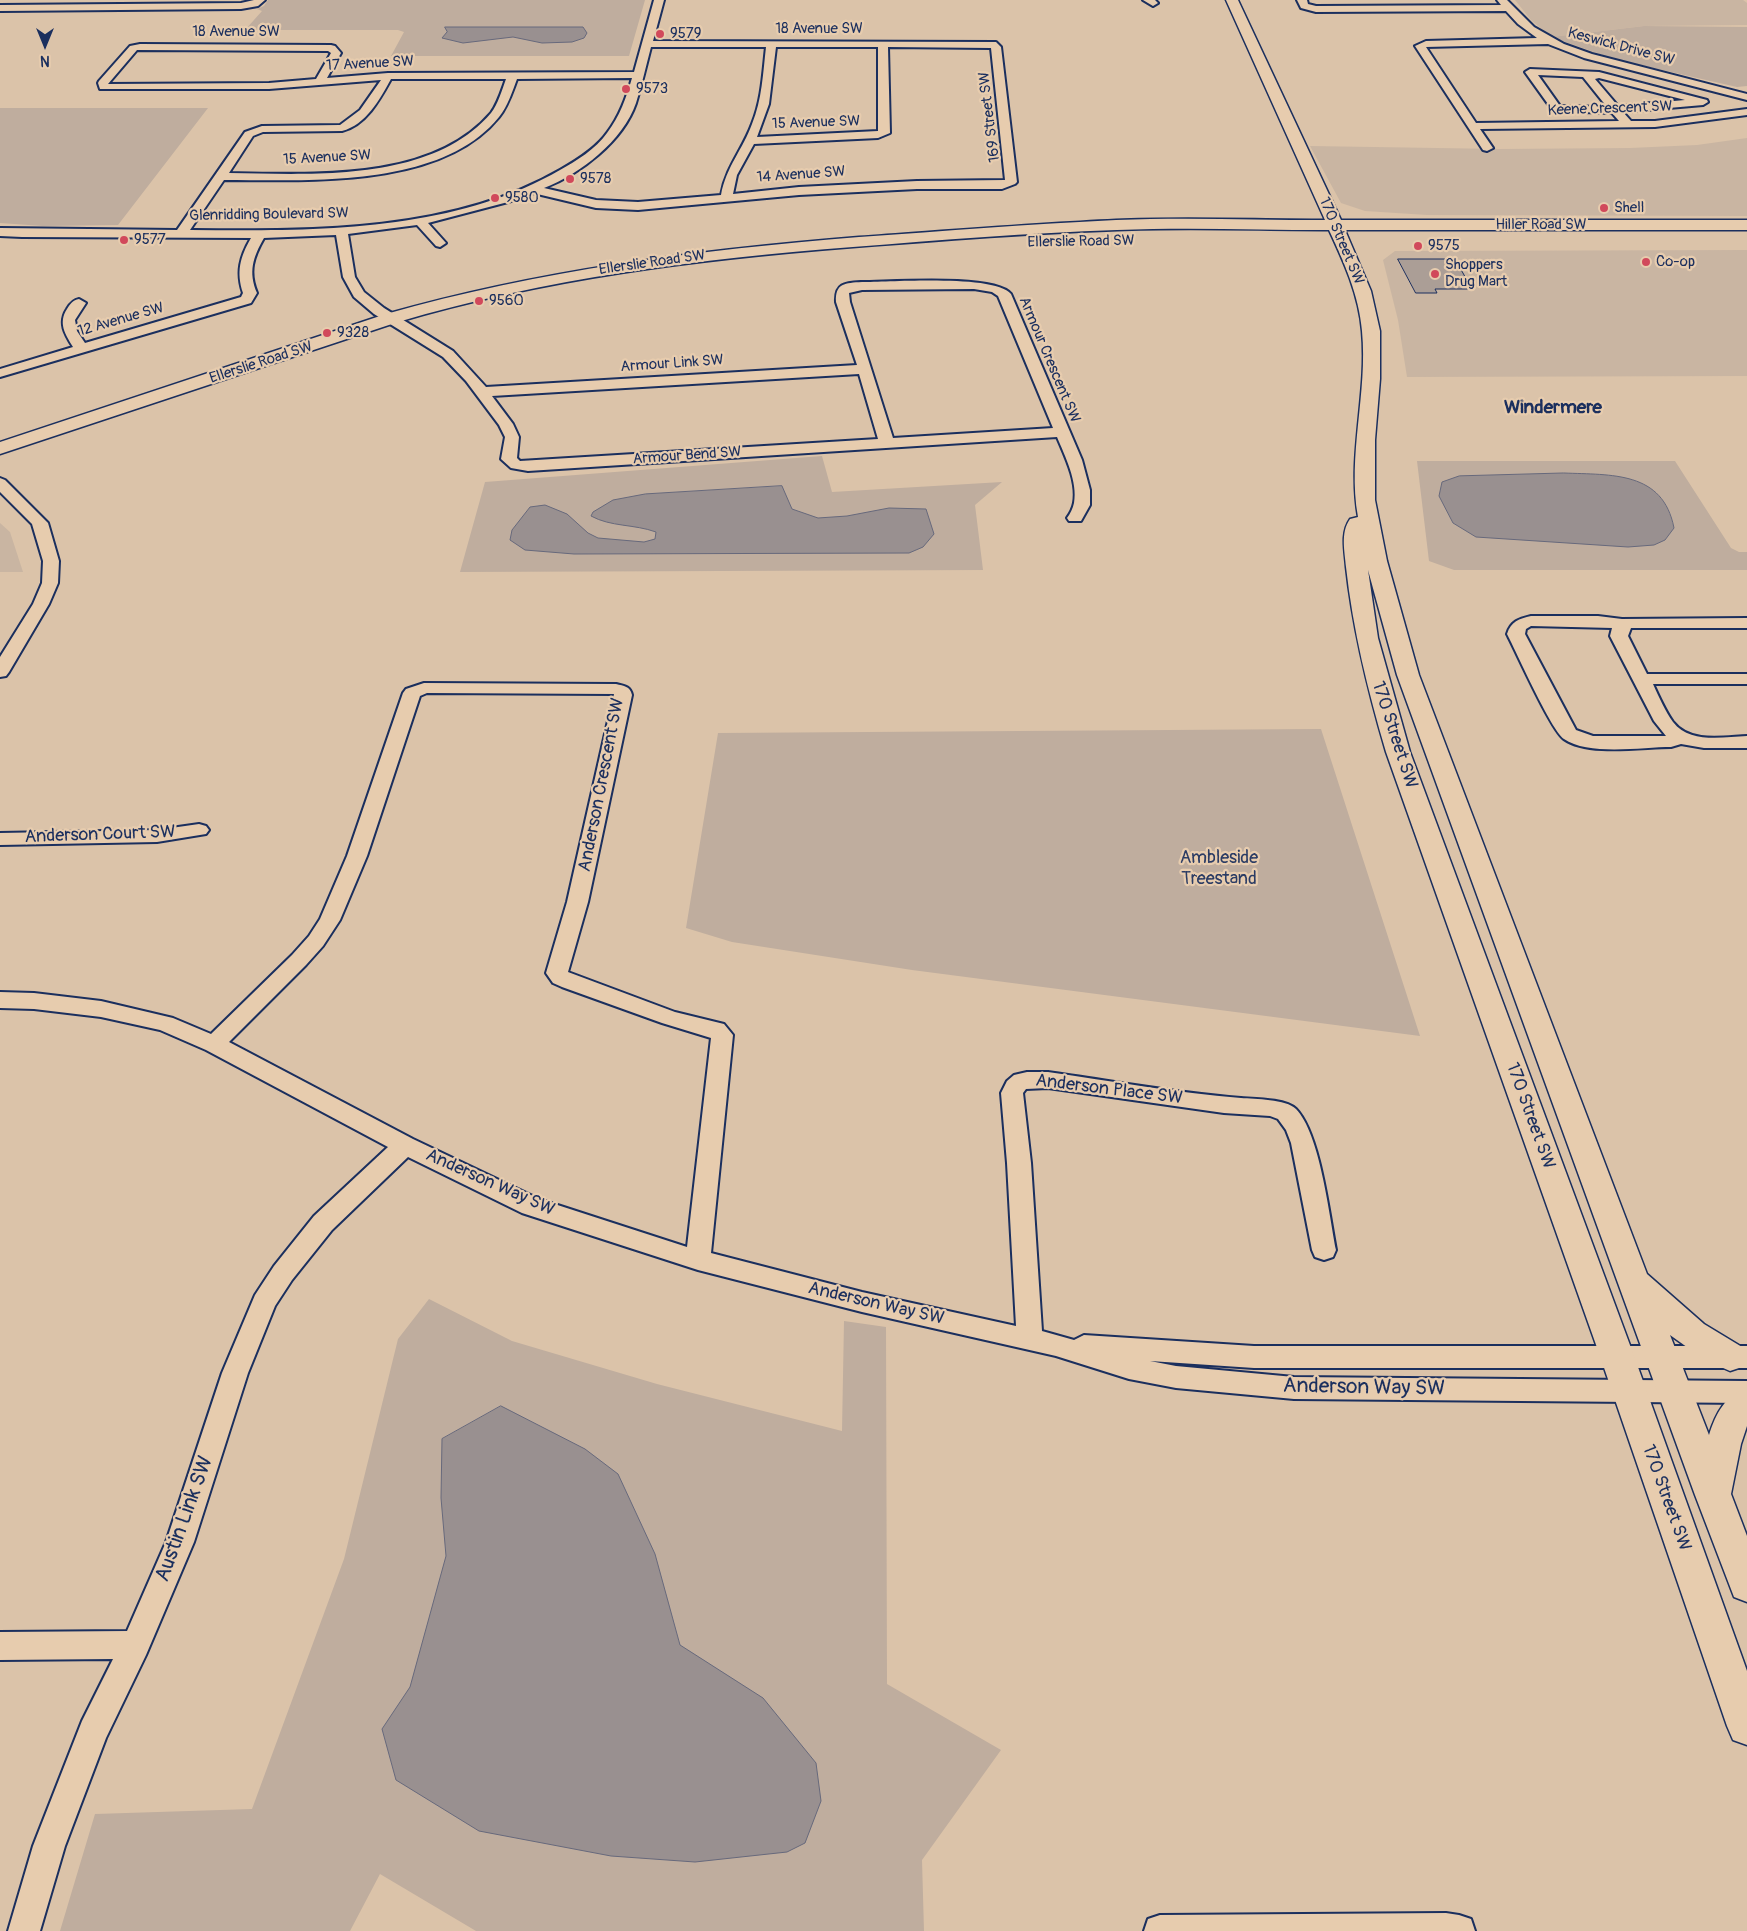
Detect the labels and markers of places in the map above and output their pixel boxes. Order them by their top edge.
place label: 9579 [670,25,702,43]
marker: 9579 [654,28,666,40]
place label: 9573 [636,80,668,98]
marker: 9573 [620,83,632,95]
place label: 9578 [580,170,611,188]
marker: 9578 [564,173,576,185]
place label: 9580 [505,189,539,207]
marker: 9580 [489,192,501,204]
place label: Shell [1614,199,1644,217]
marker: Shell [1598,202,1610,214]
place label: 9577 [134,231,166,249]
marker: 9577 [118,234,130,246]
place label: 9575 [1428,237,1460,255]
marker: 9575 [1412,240,1424,252]
place label: Co-op [1656,253,1695,271]
place label: Shoppers Drug Mart [1445,256,1507,291]
marker: Co-op [1640,256,1652,268]
marker: Shoppers Drug Mart [1429,268,1441,280]
place label: 9560 [489,292,524,310]
marker: 9560 [473,295,485,307]
place label: 9328 [337,324,369,342]
marker: 9328 [321,327,333,339]

